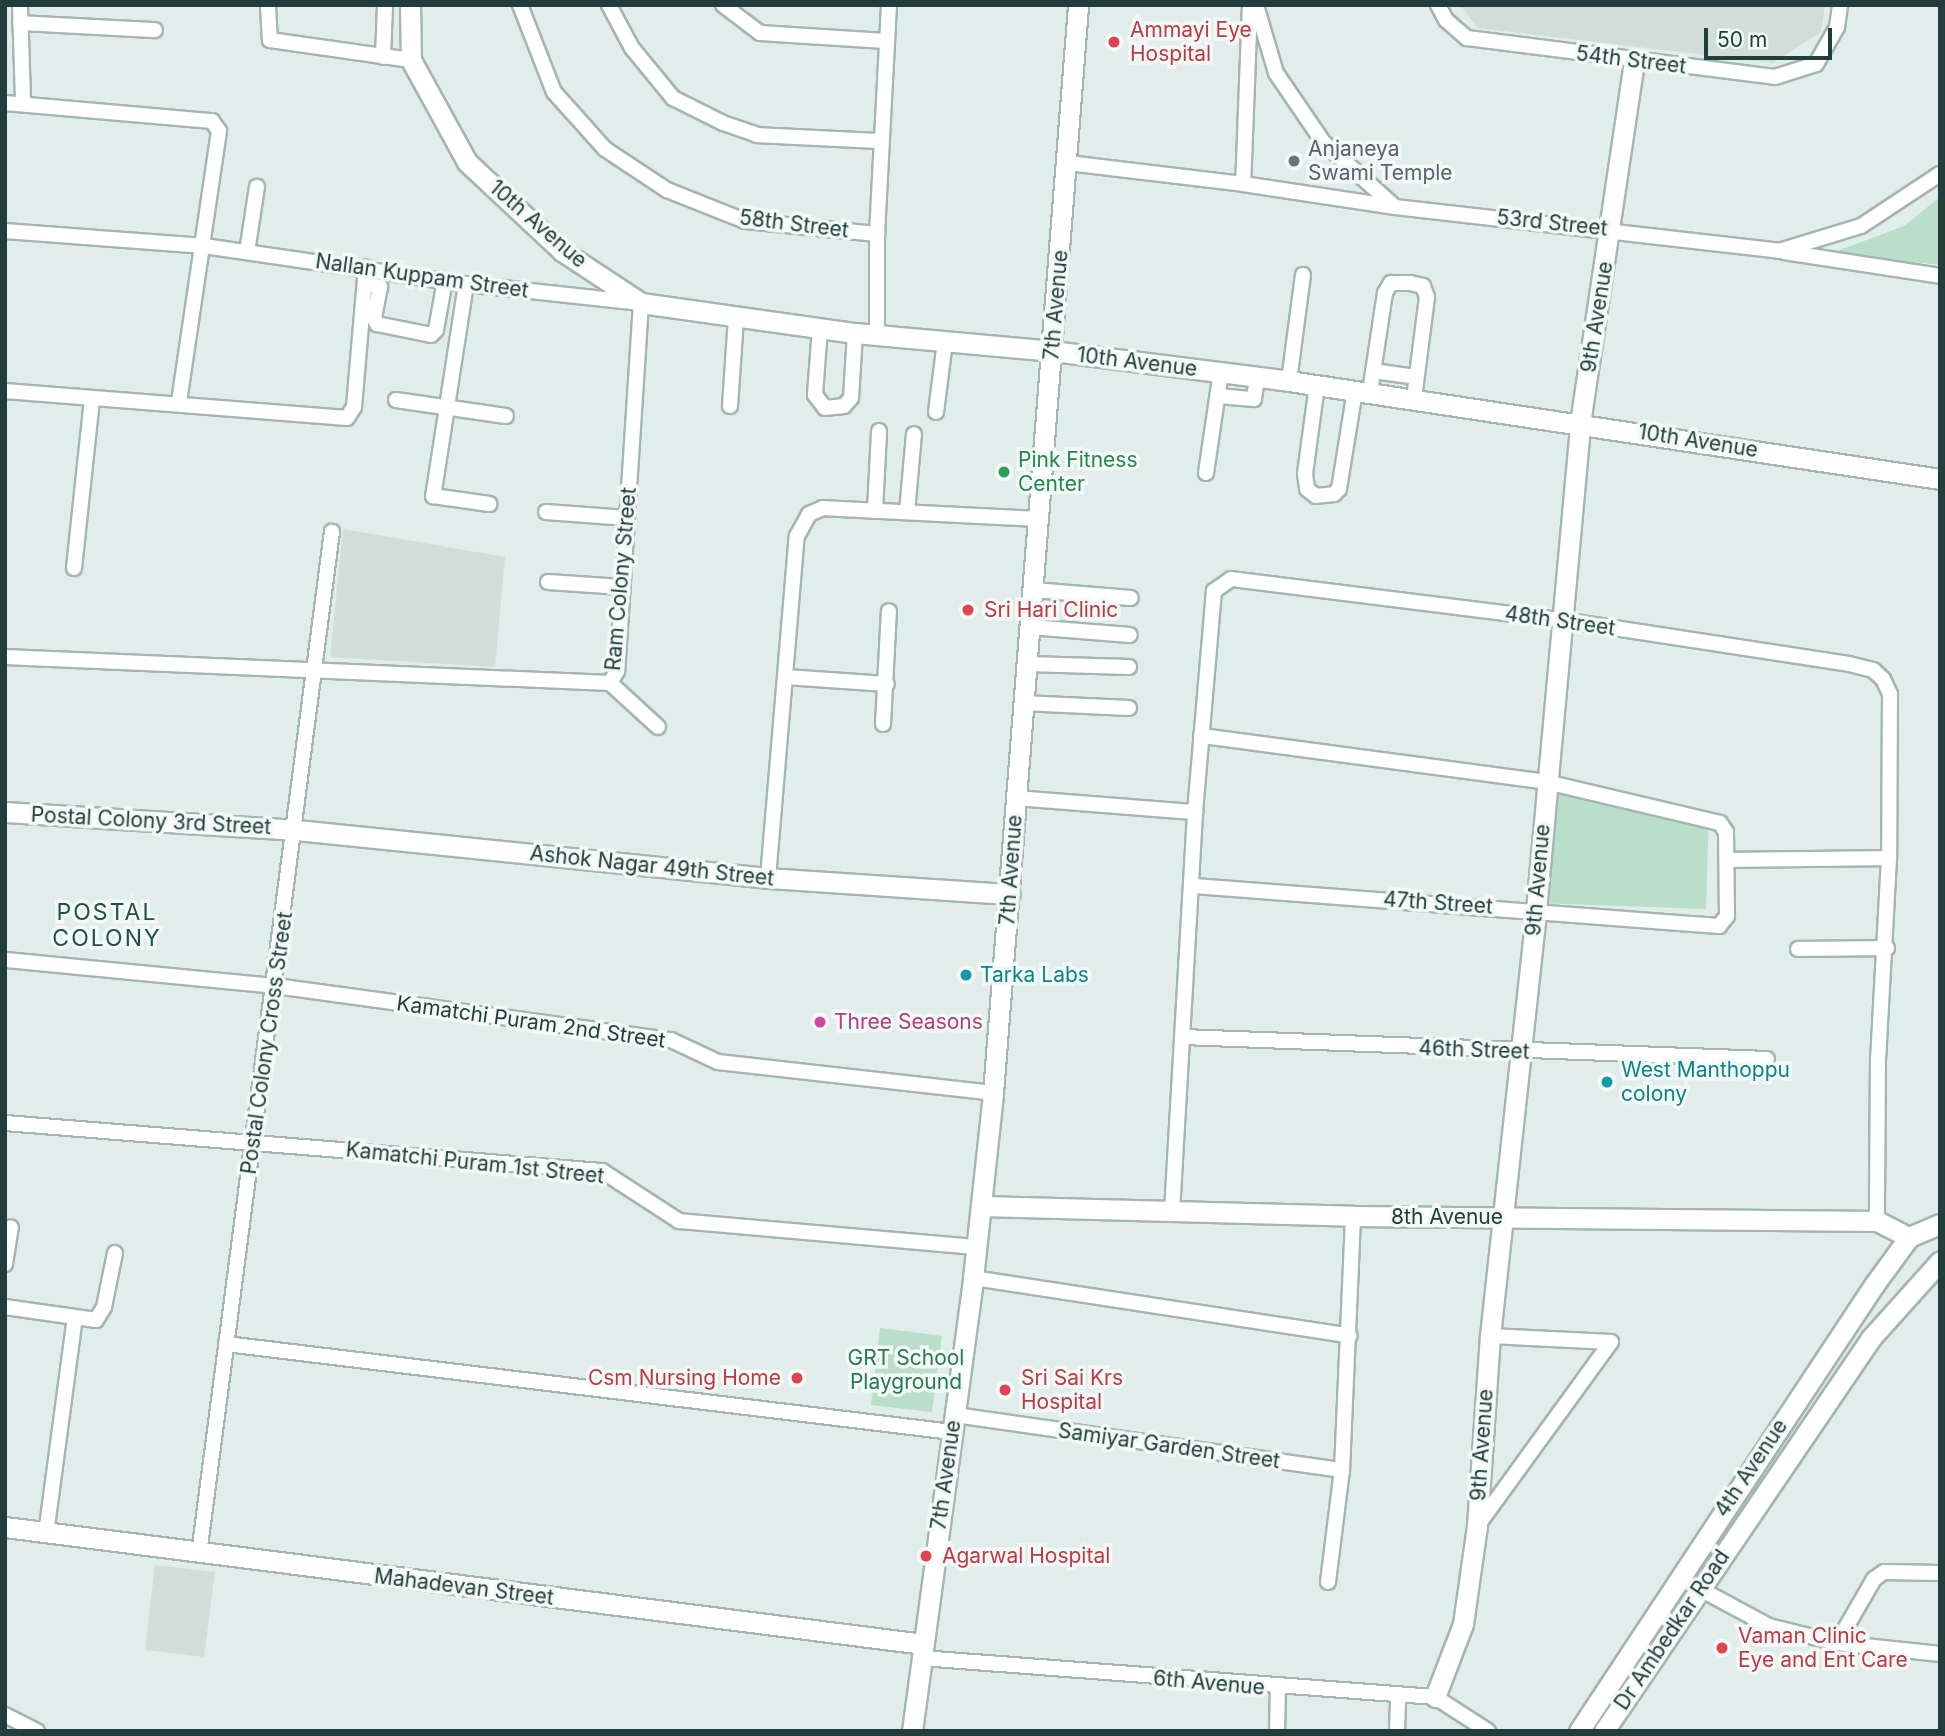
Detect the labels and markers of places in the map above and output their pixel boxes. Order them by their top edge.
place label: Ammayi Eye Hospital [1130,17,1252,67]
marker: Ammayi Eye Hospital [1104,32,1124,52]
place label: Anjaneya Swami Temple [1308,136,1453,186]
marker: Anjaneya Swami Temple [1286,153,1302,169]
place label: Pink Fitness Center [1018,447,1138,497]
marker: Pink Fitness Center [996,464,1012,480]
place label: Sri Hari Clinic [984,597,1118,623]
marker: Sri Hari Clinic [958,600,978,620]
place label: Tarka Labs [980,962,1089,988]
marker: Tarka Labs [958,967,974,983]
place label: Three Seasons [834,1009,983,1035]
marker: Three Seasons [812,1014,828,1030]
place label: West Manthoppu colony [1621,1057,1790,1107]
marker: West Manthoppu colony [1599,1074,1615,1090]
place label: Csm Nursing Home [588,1365,781,1391]
place label: Sri Sai Krs Hospital [1021,1365,1123,1415]
marker: Csm Nursing Home [787,1368,807,1388]
marker: Sri Sai Krs Hospital [995,1380,1015,1400]
place label: Agarwal Hospital [942,1543,1110,1569]
marker: Agarwal Hospital [916,1546,936,1566]
place label: Vaman Clinic Eye and Ent Care [1738,1623,1908,1673]
marker: Vaman Clinic Eye and Ent Care [1712,1638,1732,1658]

